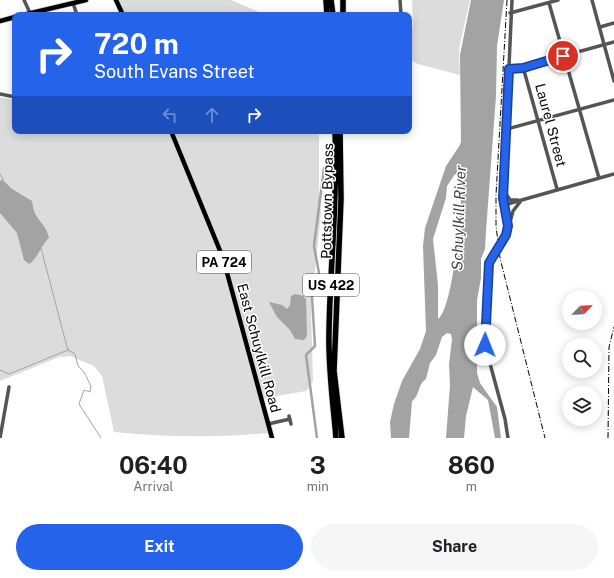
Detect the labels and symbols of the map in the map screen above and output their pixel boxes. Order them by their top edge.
pin [546,39,580,73]
street label: Laurel Street [532,82,570,168]
street label: Pottstown Bypass [318,143,336,259]
water label: Schuylkill River [448,165,469,271]
road number: PA 724 [197,251,251,273]
road number: US 422 [303,274,359,296]
street label: East Schuylkill Road [234,282,284,414]
north arrow [562,290,602,330]
position arrow [464,324,506,366]

